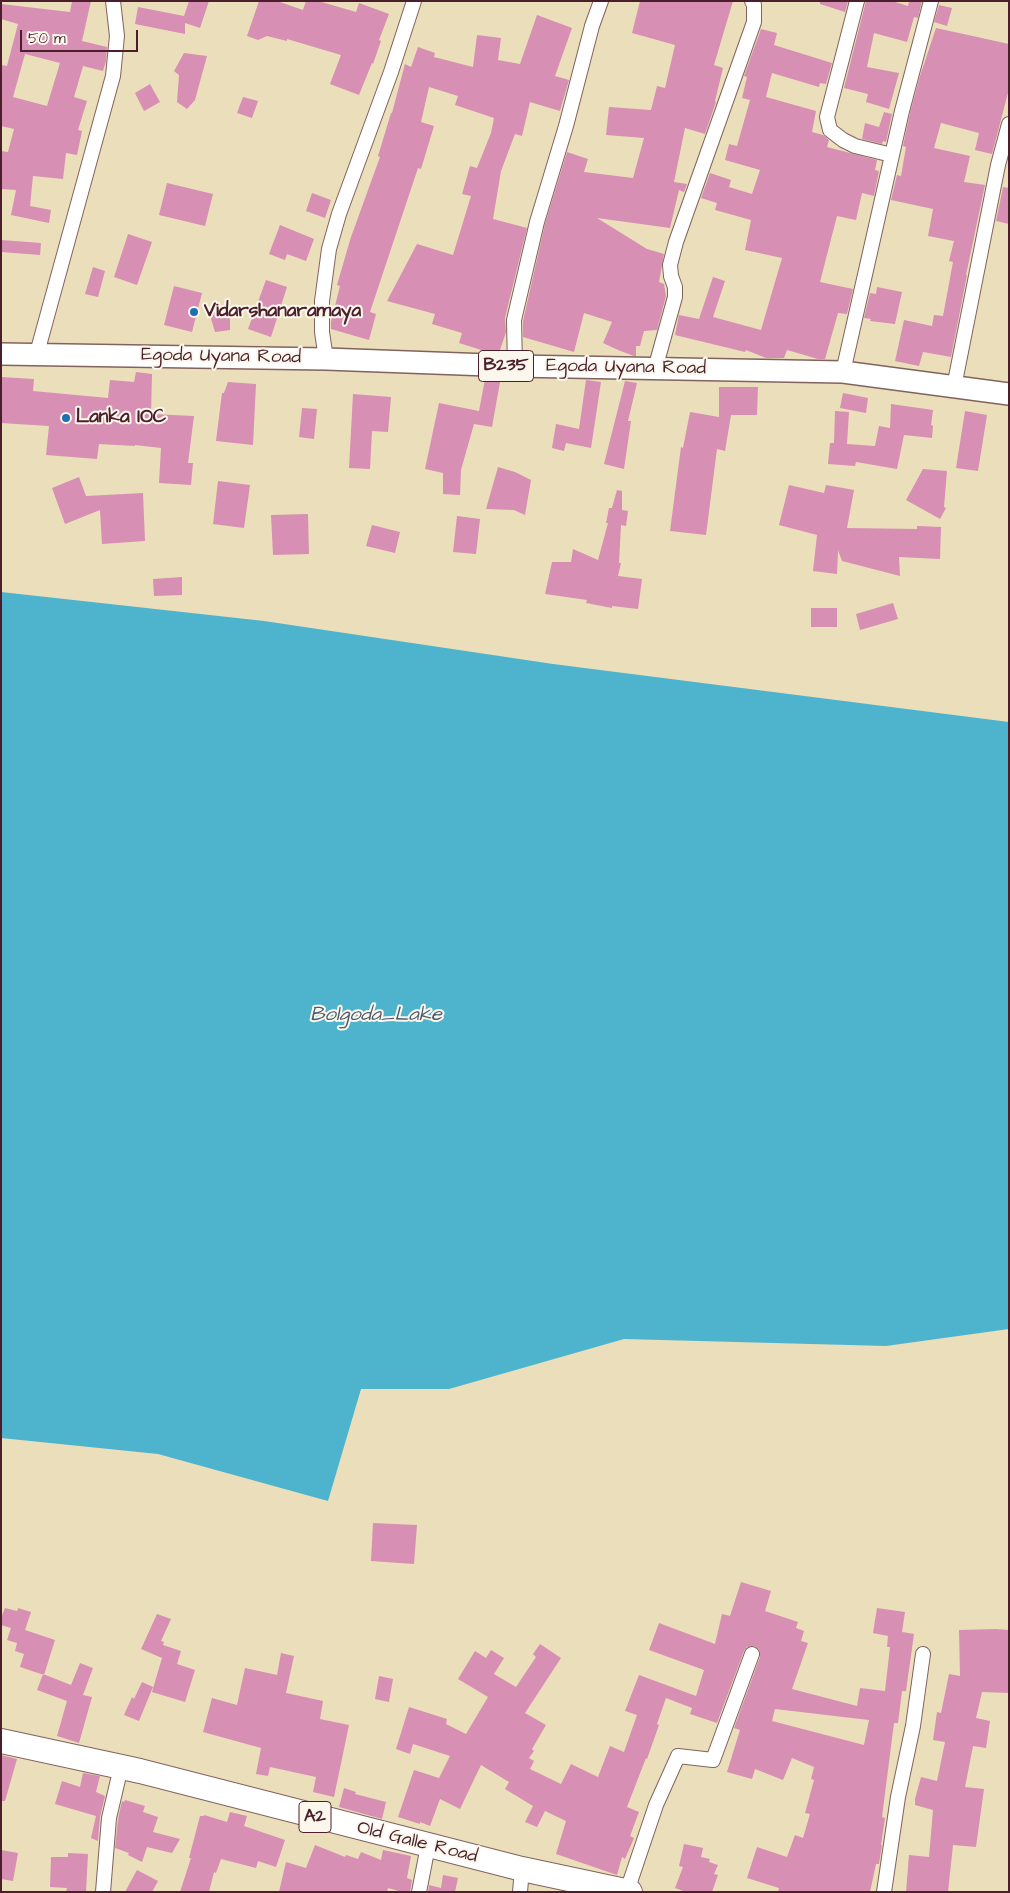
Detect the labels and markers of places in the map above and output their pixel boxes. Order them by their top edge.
place label: Vidarshanaramaya [204,301,361,323]
marker: Vidarshanaramaya [188,306,200,318]
place label: Lanka IOC [76,407,166,429]
marker: Lanka IOC [60,412,72,424]

